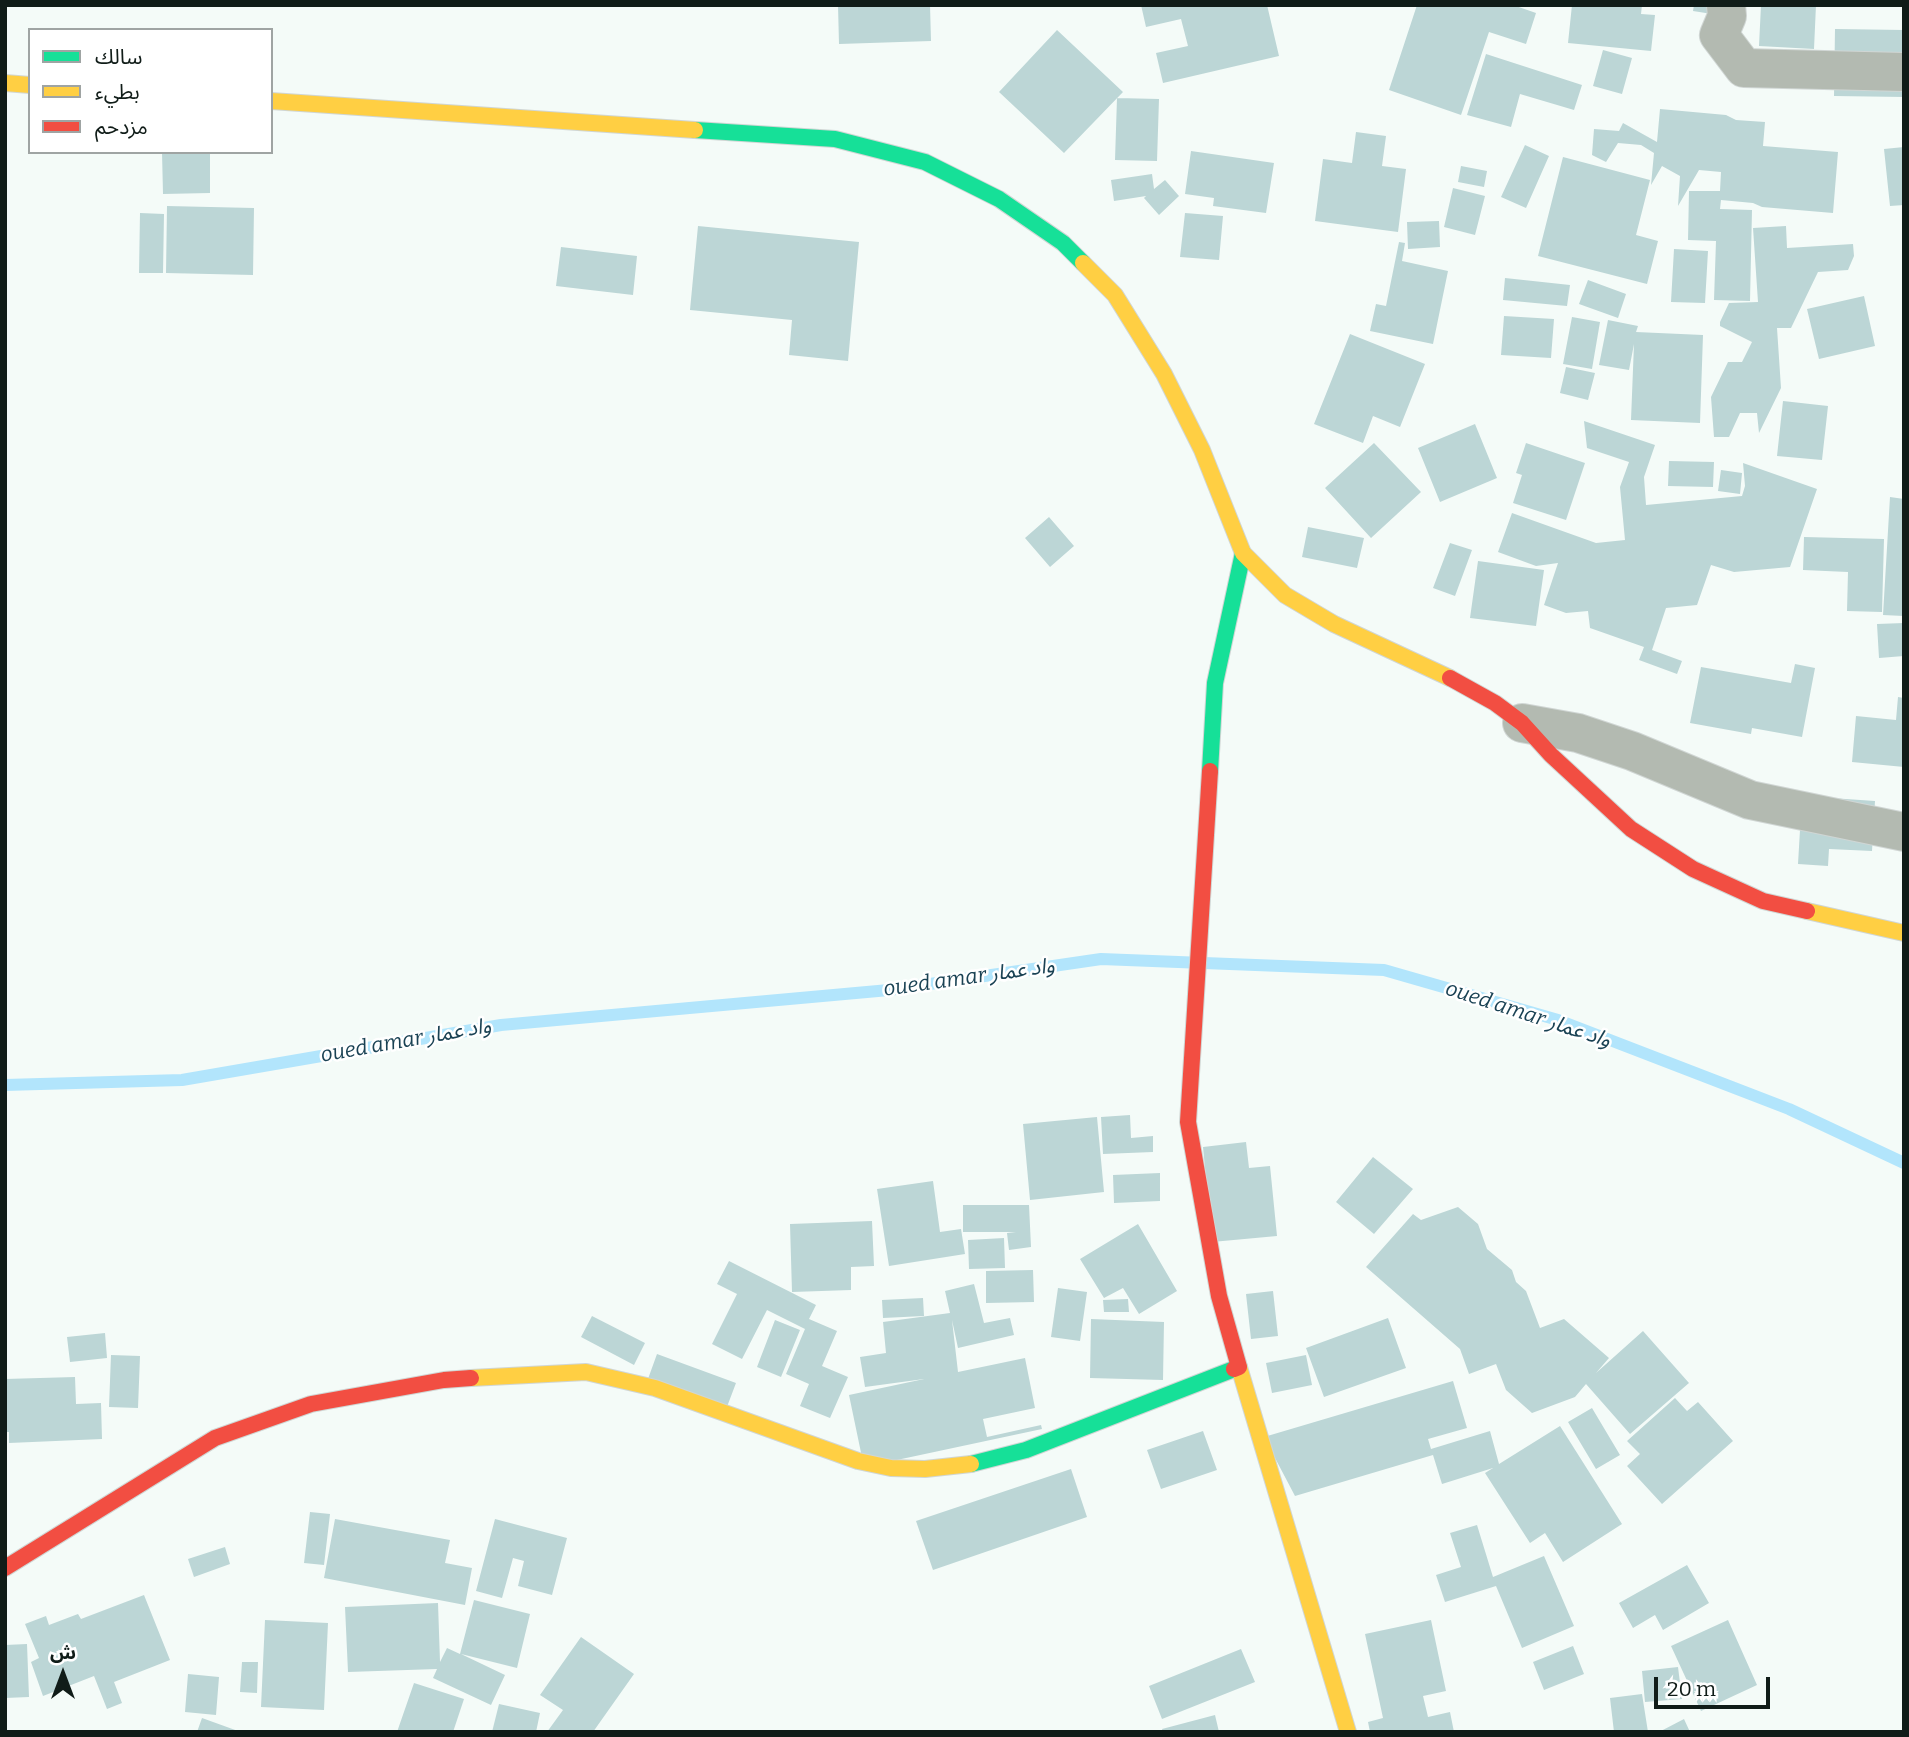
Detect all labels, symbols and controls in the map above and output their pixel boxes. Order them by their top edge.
legend [28,28,273,154]
text: سالك [95,44,142,70]
text: بطيء [95,79,140,105]
text: مزدحم [95,114,148,140]
water label: oued amar واد عمار [882,954,1056,1002]
water label: oued amar واد عمار [1442,976,1614,1054]
water label: oued amar واد عمار [319,1014,493,1068]
north arrow [28,1639,98,1709]
text: ش [50,1641,76,1664]
scale bar [1657,1664,1772,1708]
text: 20 m [1667,1676,1716,1702]

